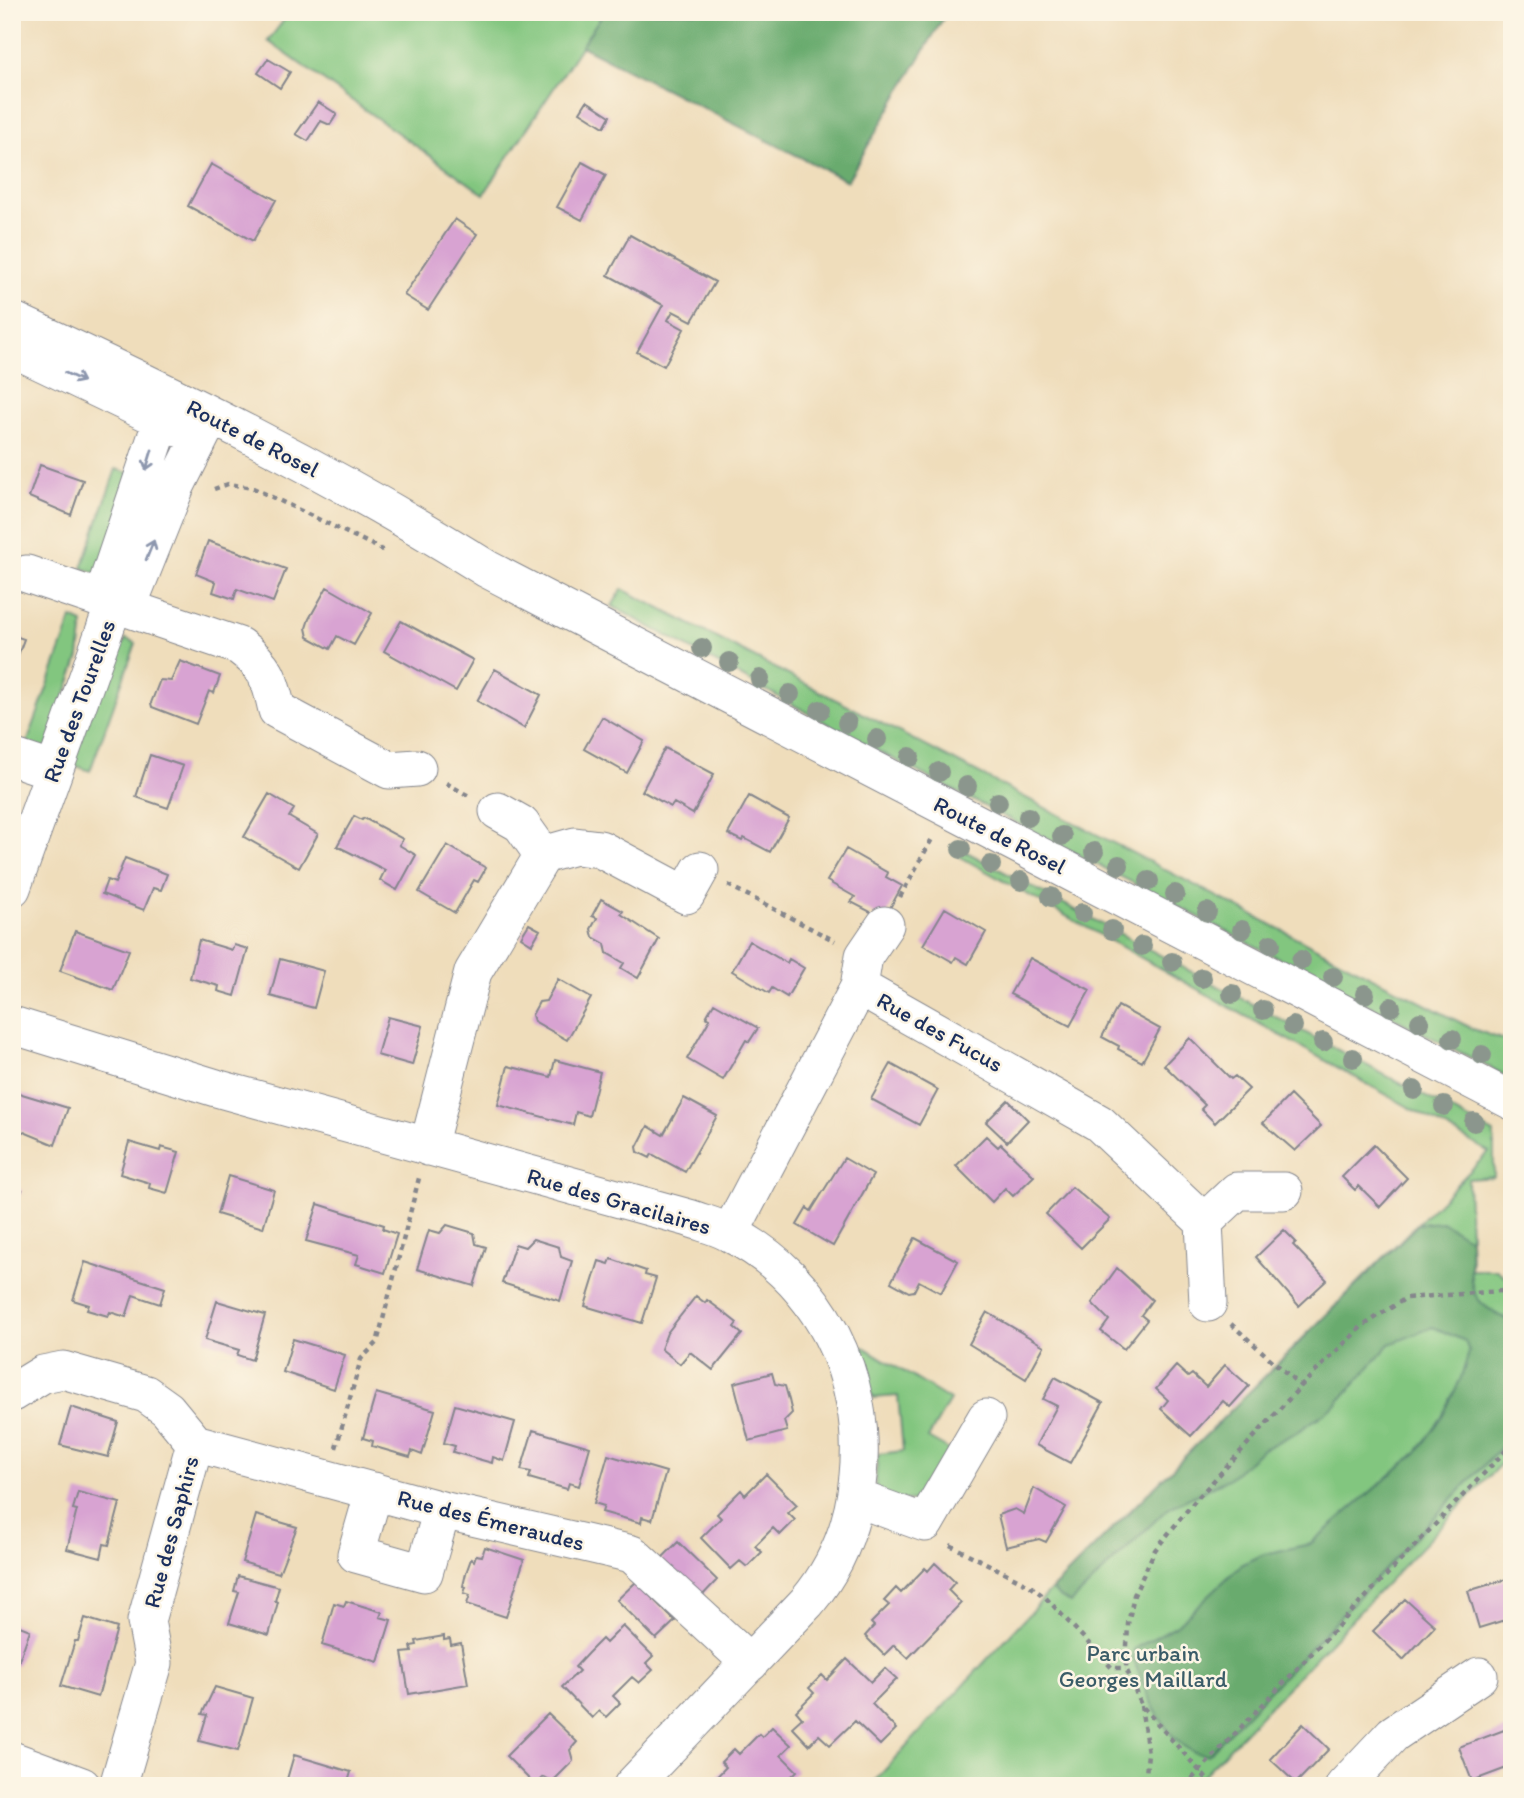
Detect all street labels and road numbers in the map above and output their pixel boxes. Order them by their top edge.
street label: Route de Rosel [182,393,324,484]
street label: Rue des Tourelles [37,616,121,786]
street label: Route de Rosel [929,790,1071,881]
street label: Rue des Fucus [872,986,1008,1078]
street label: Rue des Gracilaires [524,1161,714,1241]
street label: Rue des Saphirs [137,1453,205,1611]
street label: Rue des Émeraudes [395,1483,587,1557]

